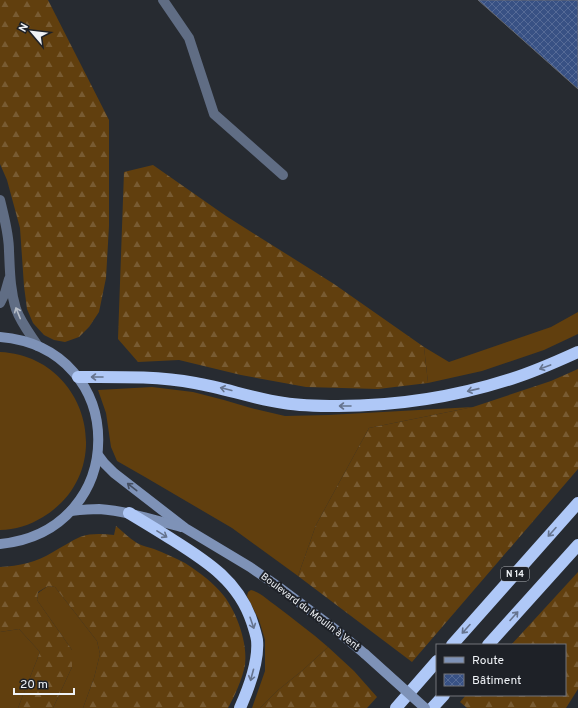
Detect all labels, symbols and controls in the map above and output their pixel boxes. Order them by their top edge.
north arrow [12,12,52,52]
text: N [16,21,32,35]
one-way arrow [14,308,21,320]
one-way arrow [539,363,551,371]
one-way arrow [91,373,104,381]
one-way arrow [219,385,232,393]
one-way arrow [467,386,480,394]
one-way arrow [339,402,352,410]
one-way arrow [127,483,138,491]
one-way arrow [547,527,557,537]
one-way arrow [156,530,168,538]
road number: N 14 [501,567,529,581]
street label: Boulevard du Moulin à Vent [258,570,362,654]
one-way arrow [510,611,519,621]
one-way arrow [249,616,257,628]
one-way arrow [461,624,470,634]
legend [436,644,566,696]
text: Route [472,653,504,669]
one-way arrow [247,669,255,682]
scale bar [14,670,74,696]
text: Bâtiment [472,673,522,689]
text: 20 m [20,677,48,693]

